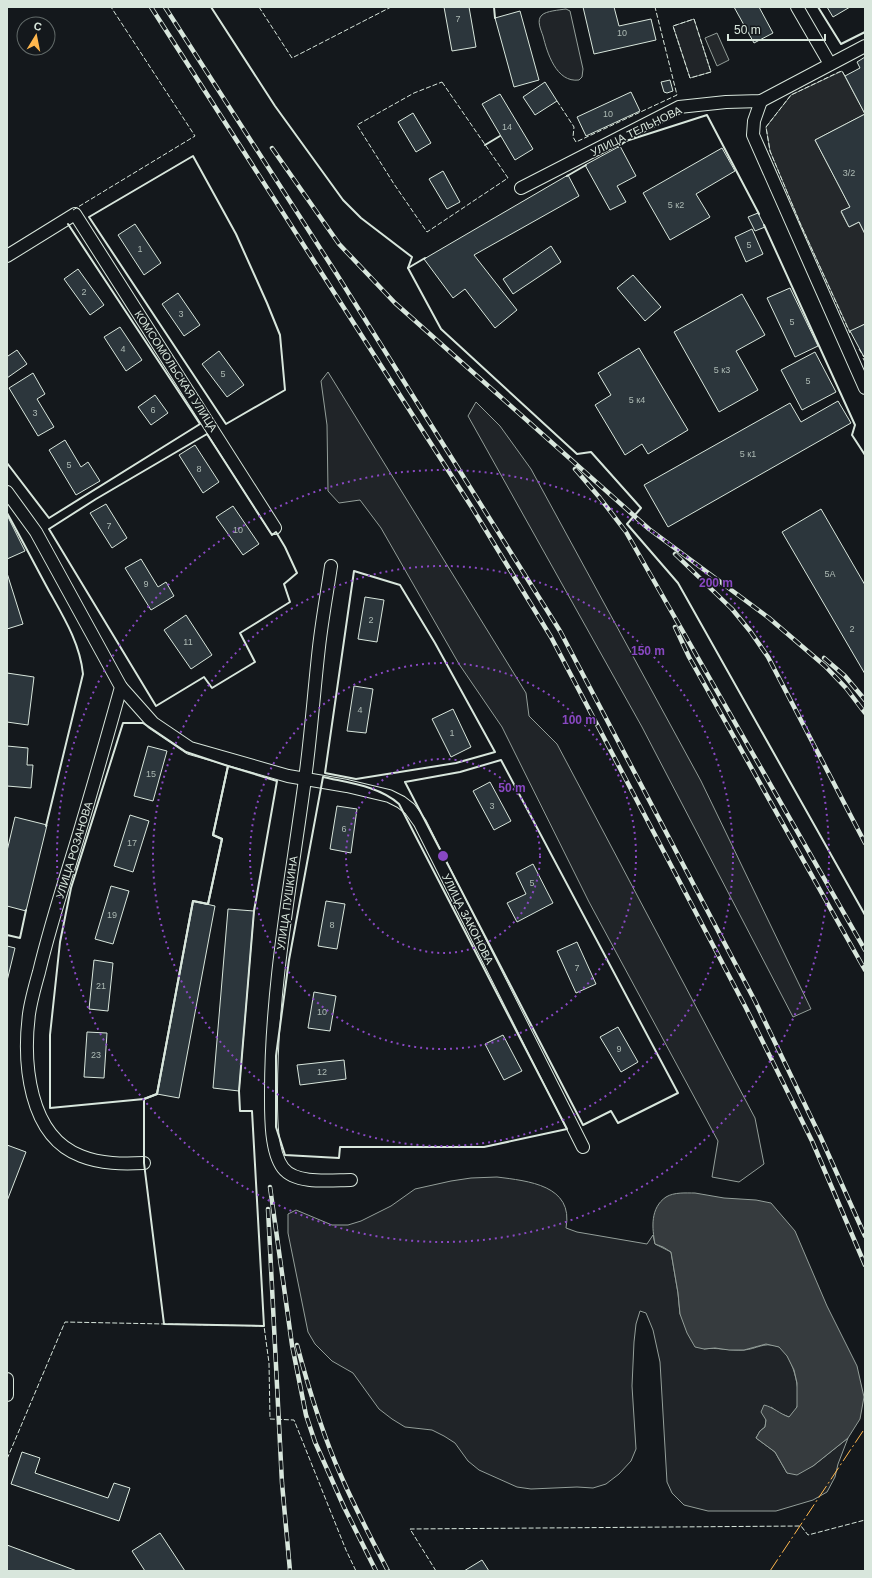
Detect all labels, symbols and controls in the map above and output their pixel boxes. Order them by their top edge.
house number: 7 [455,14,461,24]
north arrow [16,16,56,56]
scale bar [728,16,825,42]
text: С [33,20,43,33]
text: 50 m [734,23,761,37]
house number: 10 [617,28,627,38]
street label: УЛИЦА ТЕЛЬНОВА [589,103,684,158]
house number: 10 [603,109,613,119]
house number: 14 [502,122,512,132]
house number: 3/2 [843,168,855,178]
house number: 5 к2 [668,200,684,210]
house number: 5 [746,240,752,250]
house number: 1 [137,244,143,254]
house number: 2 [81,287,87,297]
street label: КОМСОМОЛЬСКАЯ УЛИЦА [132,308,220,434]
house number: 3 [178,309,184,319]
house number: 5 [789,317,795,327]
house number: 4 [120,344,126,354]
house number: 5 к3 [714,365,730,375]
house number: 5 [220,369,226,379]
house number: 5 [805,376,811,386]
house number: 5 к4 [629,395,645,405]
house number: 6 [150,405,156,415]
house number: 3 [32,408,38,418]
house number: 5 к1 [740,449,756,459]
house number: 5 [66,460,72,470]
house number: 8 [196,464,202,474]
house number: 7 [106,521,112,531]
house number: 10 [233,525,243,535]
house number: 5А [824,569,836,579]
text: 200 m [699,576,733,590]
house number: 9 [143,579,149,589]
house number: 2 [368,615,374,625]
house number: 2 [849,624,855,634]
house number: 11 [183,637,193,647]
text: 150 m [631,644,665,658]
house number: 4 [357,705,363,715]
text: 100 m [562,713,596,727]
house number: 1 [449,728,455,738]
house number: 15 [146,769,156,779]
text: 50 m [498,781,526,795]
street label: УЛИЦА РОЗАНОВА [54,799,95,900]
house number: 3 [489,801,495,811]
house number: 6 [341,824,347,834]
house number: 17 [127,838,137,848]
centre of rings [436,849,450,863]
street label: УЛИЦА ПУШКИНА [274,855,300,951]
street label: УЛИЦА ЗАКОНОВА [440,872,496,967]
house number: 5 [529,878,535,888]
house number: 19 [107,910,117,920]
house number: 8 [329,920,335,930]
house number: 7 [574,963,580,973]
house number: 21 [96,981,106,991]
house number: 10 [317,1007,327,1017]
house number: 9 [616,1044,622,1054]
house number: 23 [91,1050,101,1060]
house number: 12 [317,1067,327,1077]

